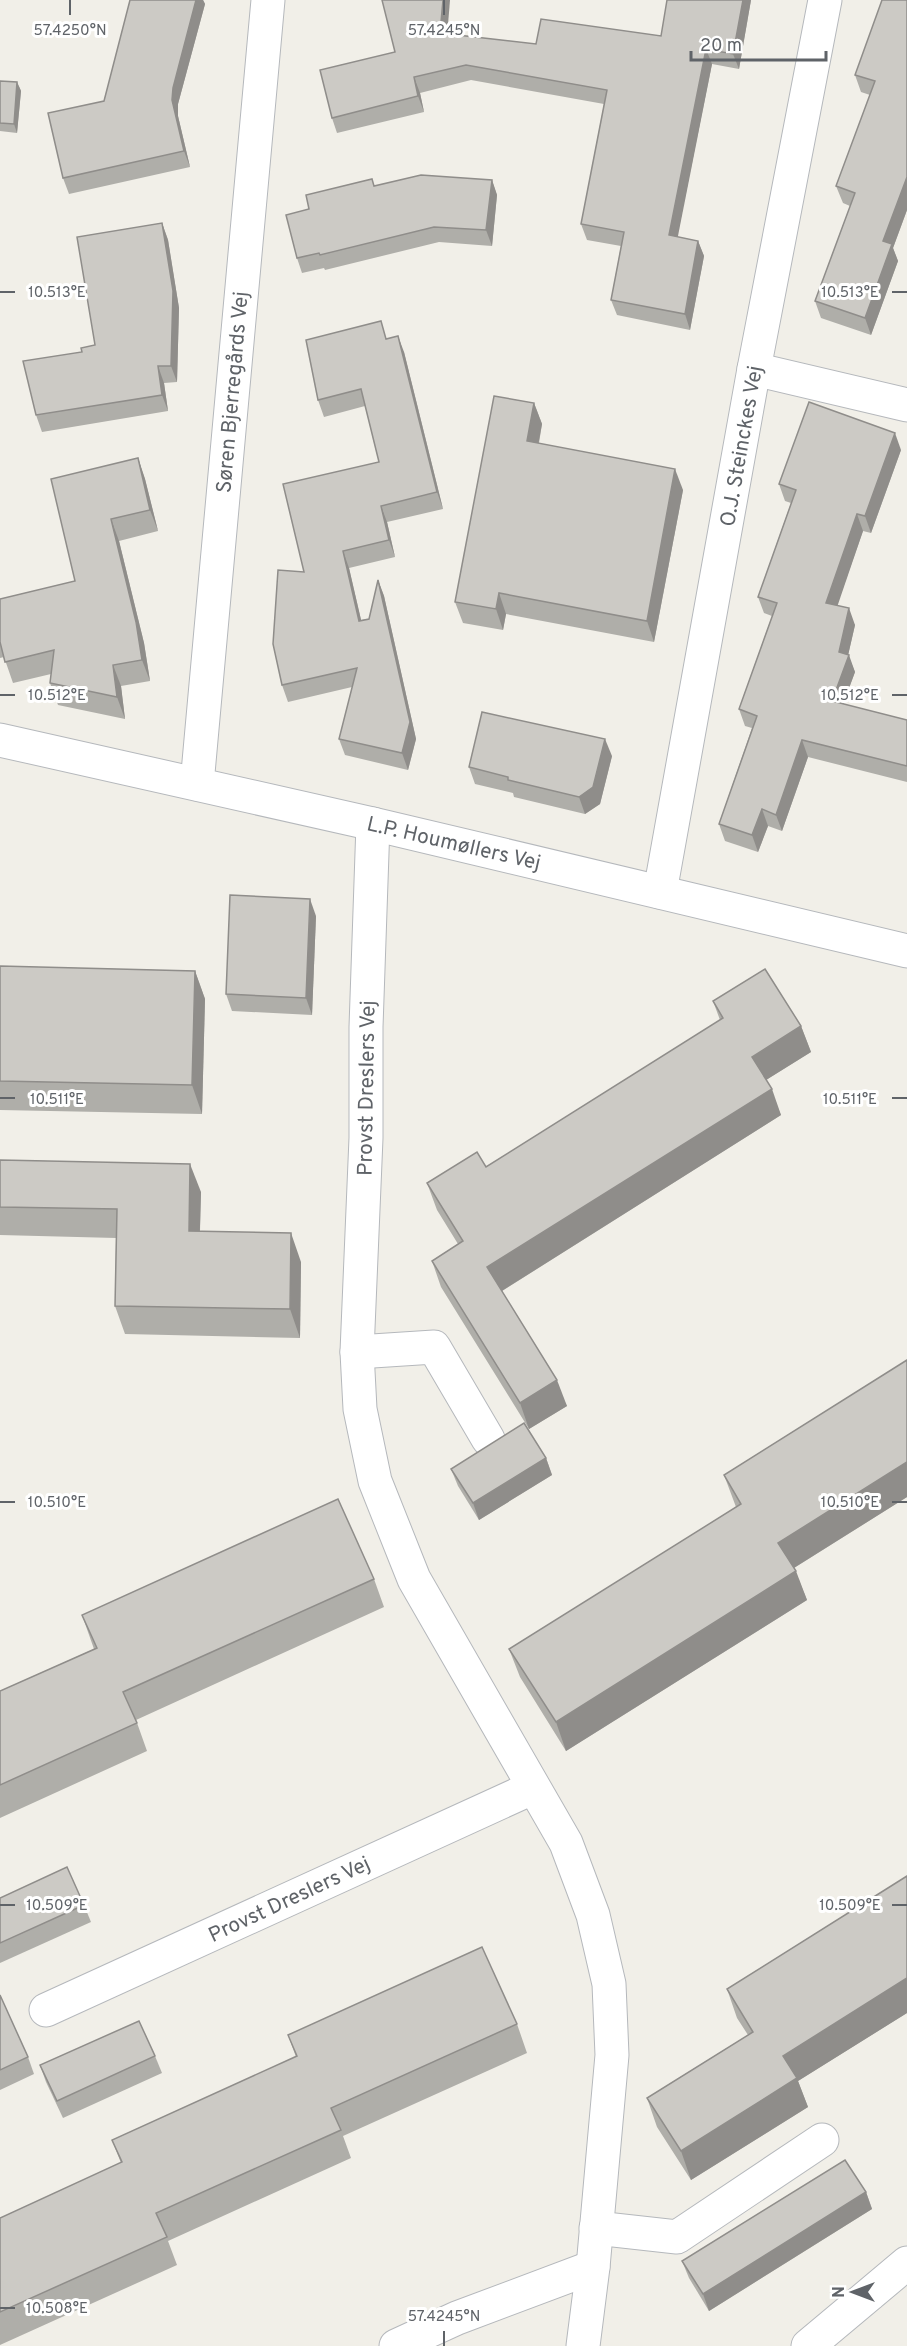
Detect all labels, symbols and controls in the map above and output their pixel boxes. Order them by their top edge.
text: 57.4250°N [33,22,107,41]
text: 57.4245°N [408,22,480,41]
scale bar [691,24,826,62]
text: 20 m [700,35,742,58]
text: 10.513°E [28,284,86,303]
text: 10.513°E [821,284,879,303]
street label: Søren Bjerregårds Vej [211,290,256,494]
street label: O.J. Steinckes Vej [715,364,770,529]
text: 10.512°E [28,687,86,706]
text: 10.512°E [821,687,879,706]
street label: L.P. Houmøllers Vej [364,811,543,878]
street label: Provst Dreslers Vej [352,1000,383,1176]
text: 10.511°E [30,1091,84,1110]
text: 10.511°E [823,1091,877,1110]
text: 10.510°E [28,1494,86,1513]
text: 10.510°E [821,1494,879,1513]
street label: Provst Dreslers Vej [204,1851,375,1950]
text: 10.509°E [26,1897,88,1916]
text: 10.509°E [819,1897,881,1916]
north arrow [823,2262,883,2322]
text: N [830,2286,850,2298]
text: 10.508°E [26,2300,88,2319]
text: 57.4245°N [408,2308,480,2327]

